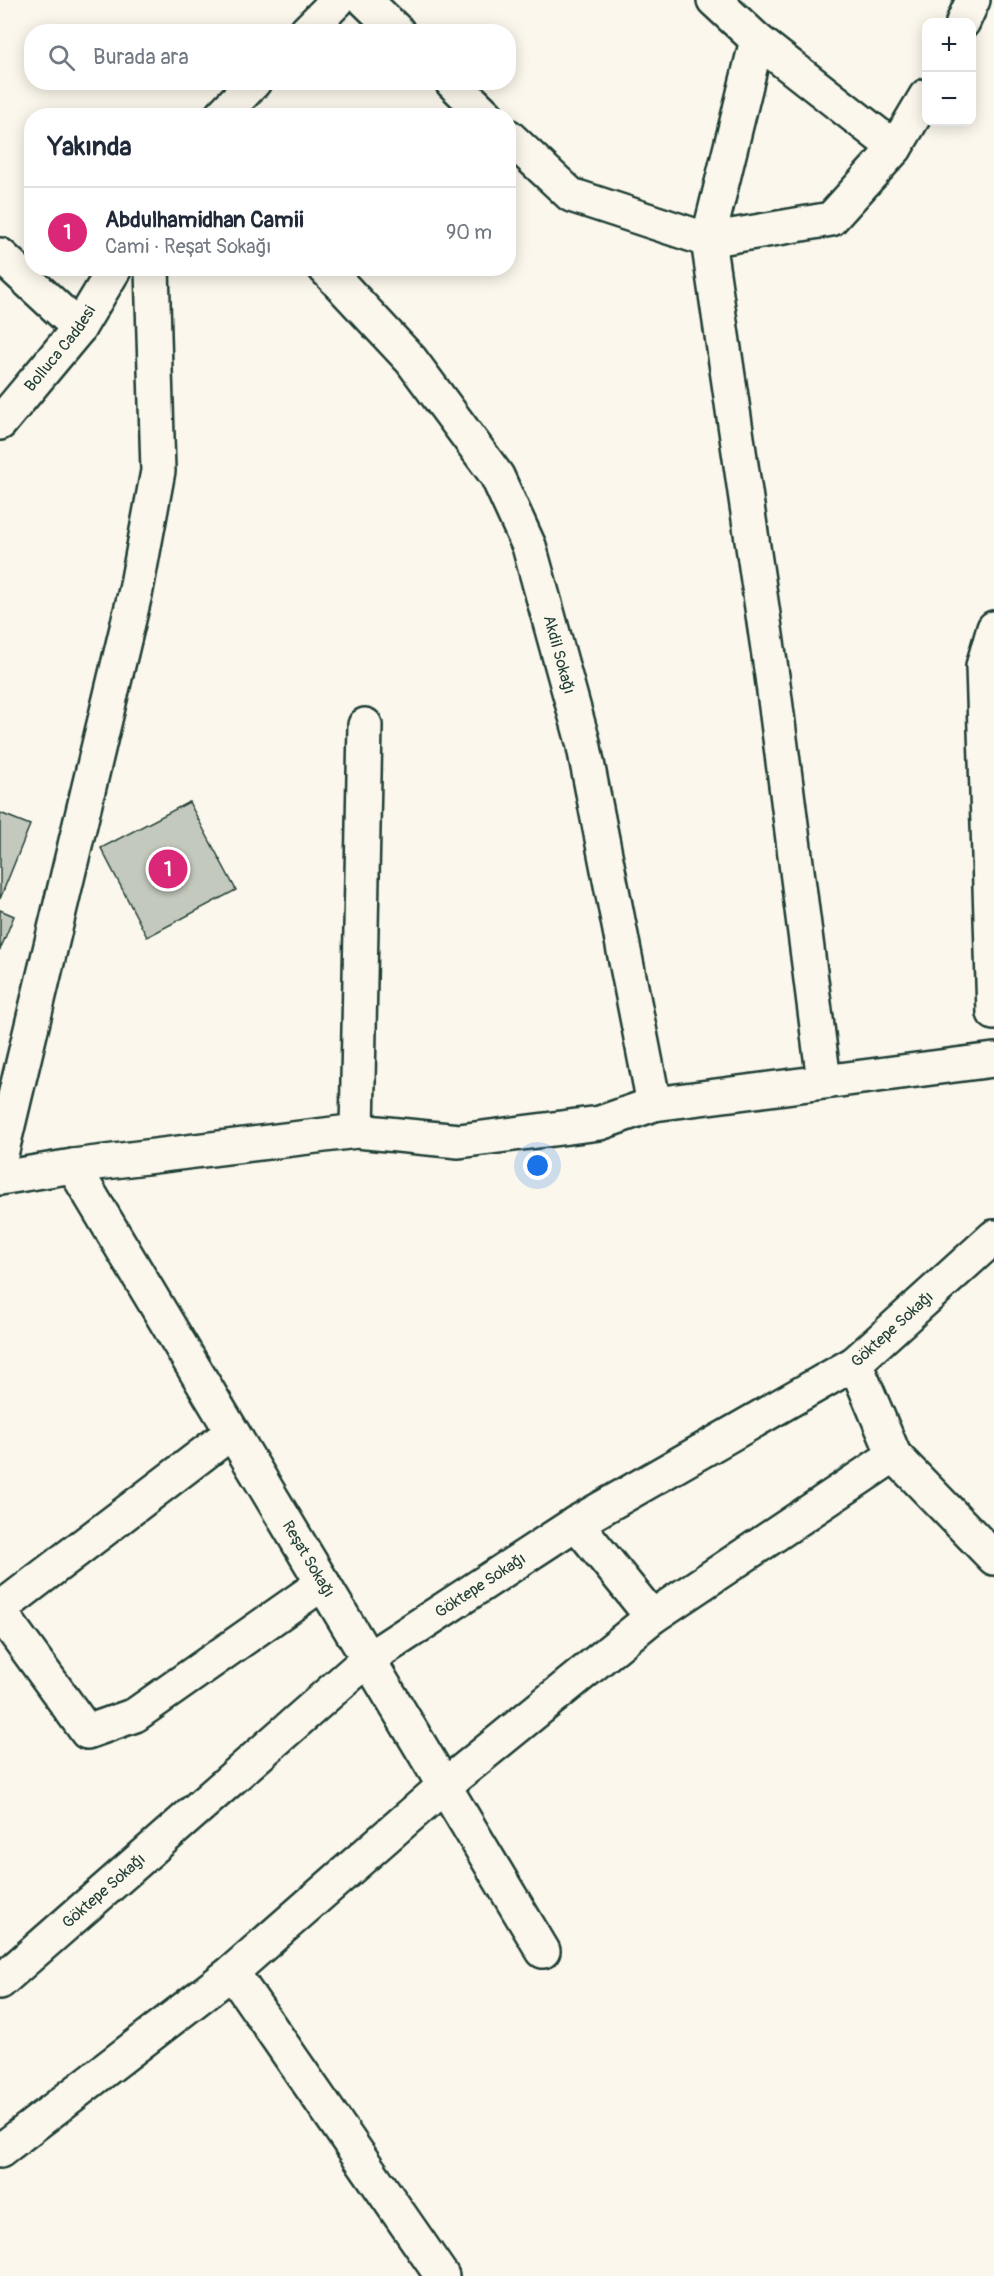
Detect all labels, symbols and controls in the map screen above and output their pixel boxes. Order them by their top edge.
map controls [922,18,976,126]
button: + [922,18,976,72]
search box [24,24,516,90]
icon: search [45,41,78,74]
text: Burada ara [93,43,189,71]
button: − [922,72,976,126]
text: Yakında [48,131,132,163]
text: Abdulhamidhan Camii [105,206,304,234]
text: 1 [64,220,71,245]
text: 90 m [446,220,492,245]
text: Cami · Reşat Sokağı [105,234,272,259]
street label: Bolluca Caddesi [20,301,100,396]
street label: Akdil Sokağı [539,613,579,696]
pin: 1 [148,846,188,892]
your location [523,1151,552,1180]
street label: Göktepe Sokağı [847,1287,937,1372]
street label: Reşat Sokağı [278,1517,339,1601]
street label: Göktepe Sokağı [431,1549,529,1622]
street label: Göktepe Sokağı [58,1849,149,1933]

